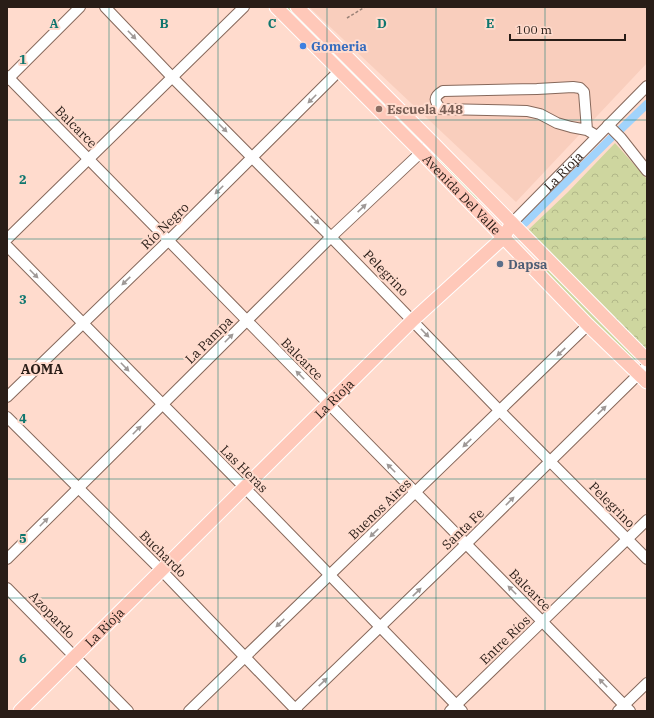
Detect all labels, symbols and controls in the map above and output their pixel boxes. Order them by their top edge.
text: A [49,15,59,32]
text: B [159,15,169,32]
text: C [268,15,277,32]
text: D [377,15,387,32]
text: E [486,15,494,32]
scale bar [510,16,625,42]
text: 100 m [516,22,552,37]
one-way arrow [127,30,137,40]
place label: Gomeria [311,38,367,55]
marker: Gomeria [298,41,308,51]
text: 1 [19,51,27,68]
one-way arrow [307,94,317,104]
place label: Escuela 448 [387,101,463,118]
street label: Balcarce [51,102,101,152]
marker: Escuela 448 [374,104,384,114]
one-way arrow [218,123,228,133]
street label: La Rioja [540,148,587,194]
street label: Avenida Del Valle [419,151,505,238]
text: 2 [19,171,27,188]
one-way arrow [214,185,224,195]
street label: Río Negro [137,199,193,253]
one-way arrow [357,203,367,213]
one-way arrow [310,215,320,225]
street label: Pelegrino [360,246,412,300]
place label: Dapsa [508,256,548,273]
marker: Dapsa [495,259,505,269]
one-way arrow [29,269,39,279]
one-way arrow [121,276,131,286]
text: 3 [19,291,27,308]
street label: La Pampa [182,313,236,367]
one-way arrow [421,328,430,338]
one-way arrow [224,333,234,343]
street label: Balcarce [277,334,327,384]
one-way arrow [556,347,566,357]
district label: AOMA [21,360,63,378]
one-way arrow [121,362,130,372]
one-way arrow [295,370,304,380]
street label: La Rioja [311,375,357,422]
one-way arrow [597,405,607,415]
text: 4 [19,410,27,427]
one-way arrow [132,425,142,435]
one-way arrow [462,438,472,448]
street label: Las Heras [217,442,271,496]
one-way arrow [386,463,396,473]
street label: Buenos Aires [345,475,415,543]
street label: Pelegrino [585,478,639,532]
one-way arrow [505,496,515,506]
street label: Santa Fe [438,505,488,553]
one-way arrow [39,517,49,527]
street label: Buchardo [136,527,190,581]
one-way arrow [369,528,379,538]
text: 5 [19,530,27,547]
street label: Balcarce [505,565,555,615]
one-way arrow [507,585,517,595]
street label: Azopardo [25,588,79,642]
one-way arrow [412,588,421,597]
street label: La Rioja [81,604,128,650]
street label: Entre Ríos [476,612,534,668]
one-way arrow [276,618,285,627]
text: 6 [19,650,27,667]
one-way arrow [318,677,328,687]
one-way arrow [598,678,607,688]

